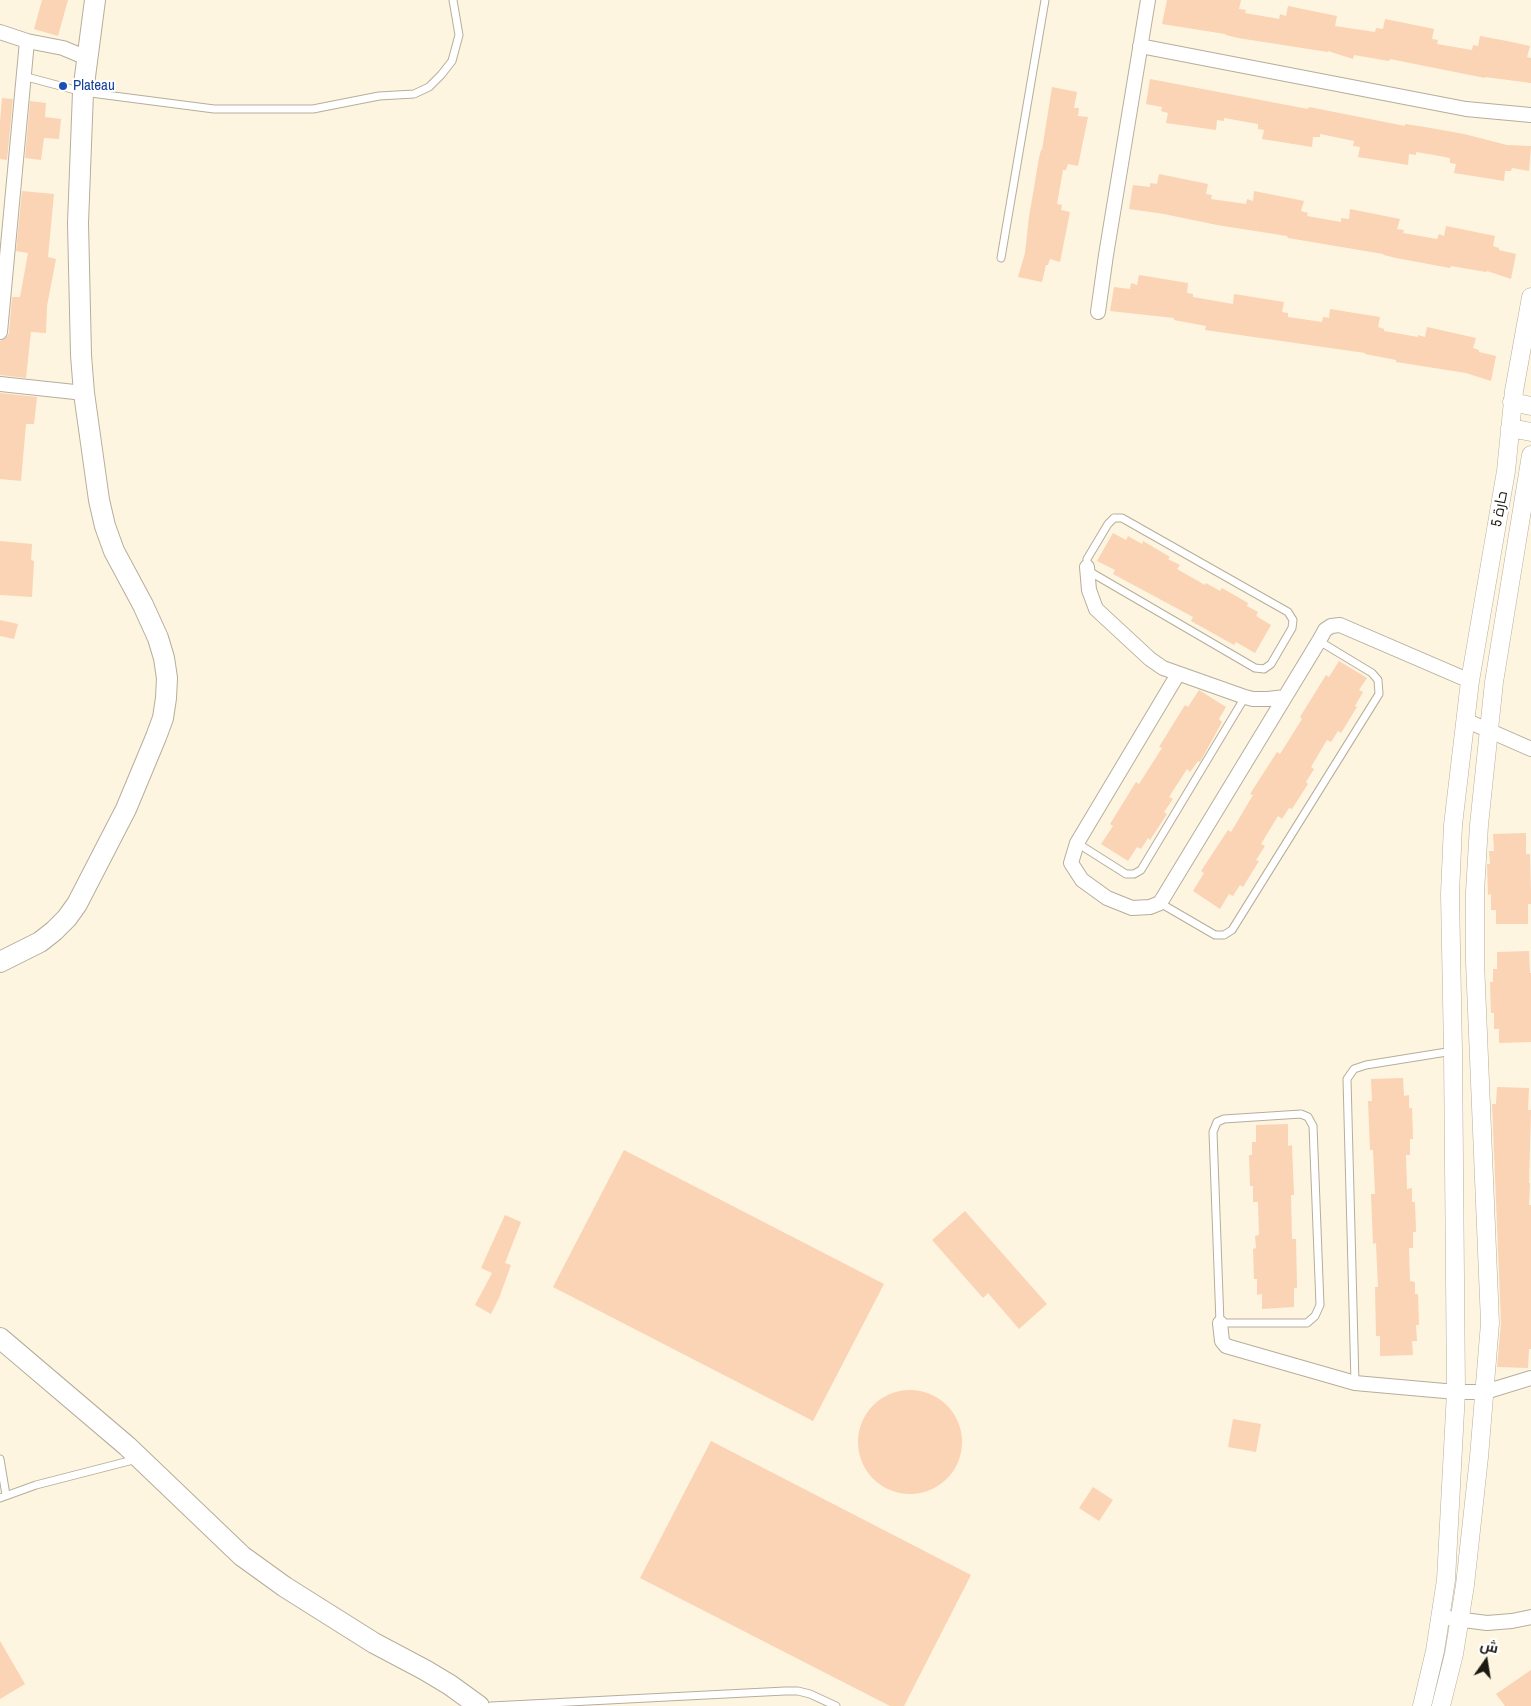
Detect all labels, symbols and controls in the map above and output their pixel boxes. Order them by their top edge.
place label: Plateau [73,77,115,95]
marker: Plateau [57,80,69,92]
street label: حارة 5 [1488,490,1512,528]
north arrow [1461,1636,1511,1686]
text: ش [1479,1636,1500,1657]

